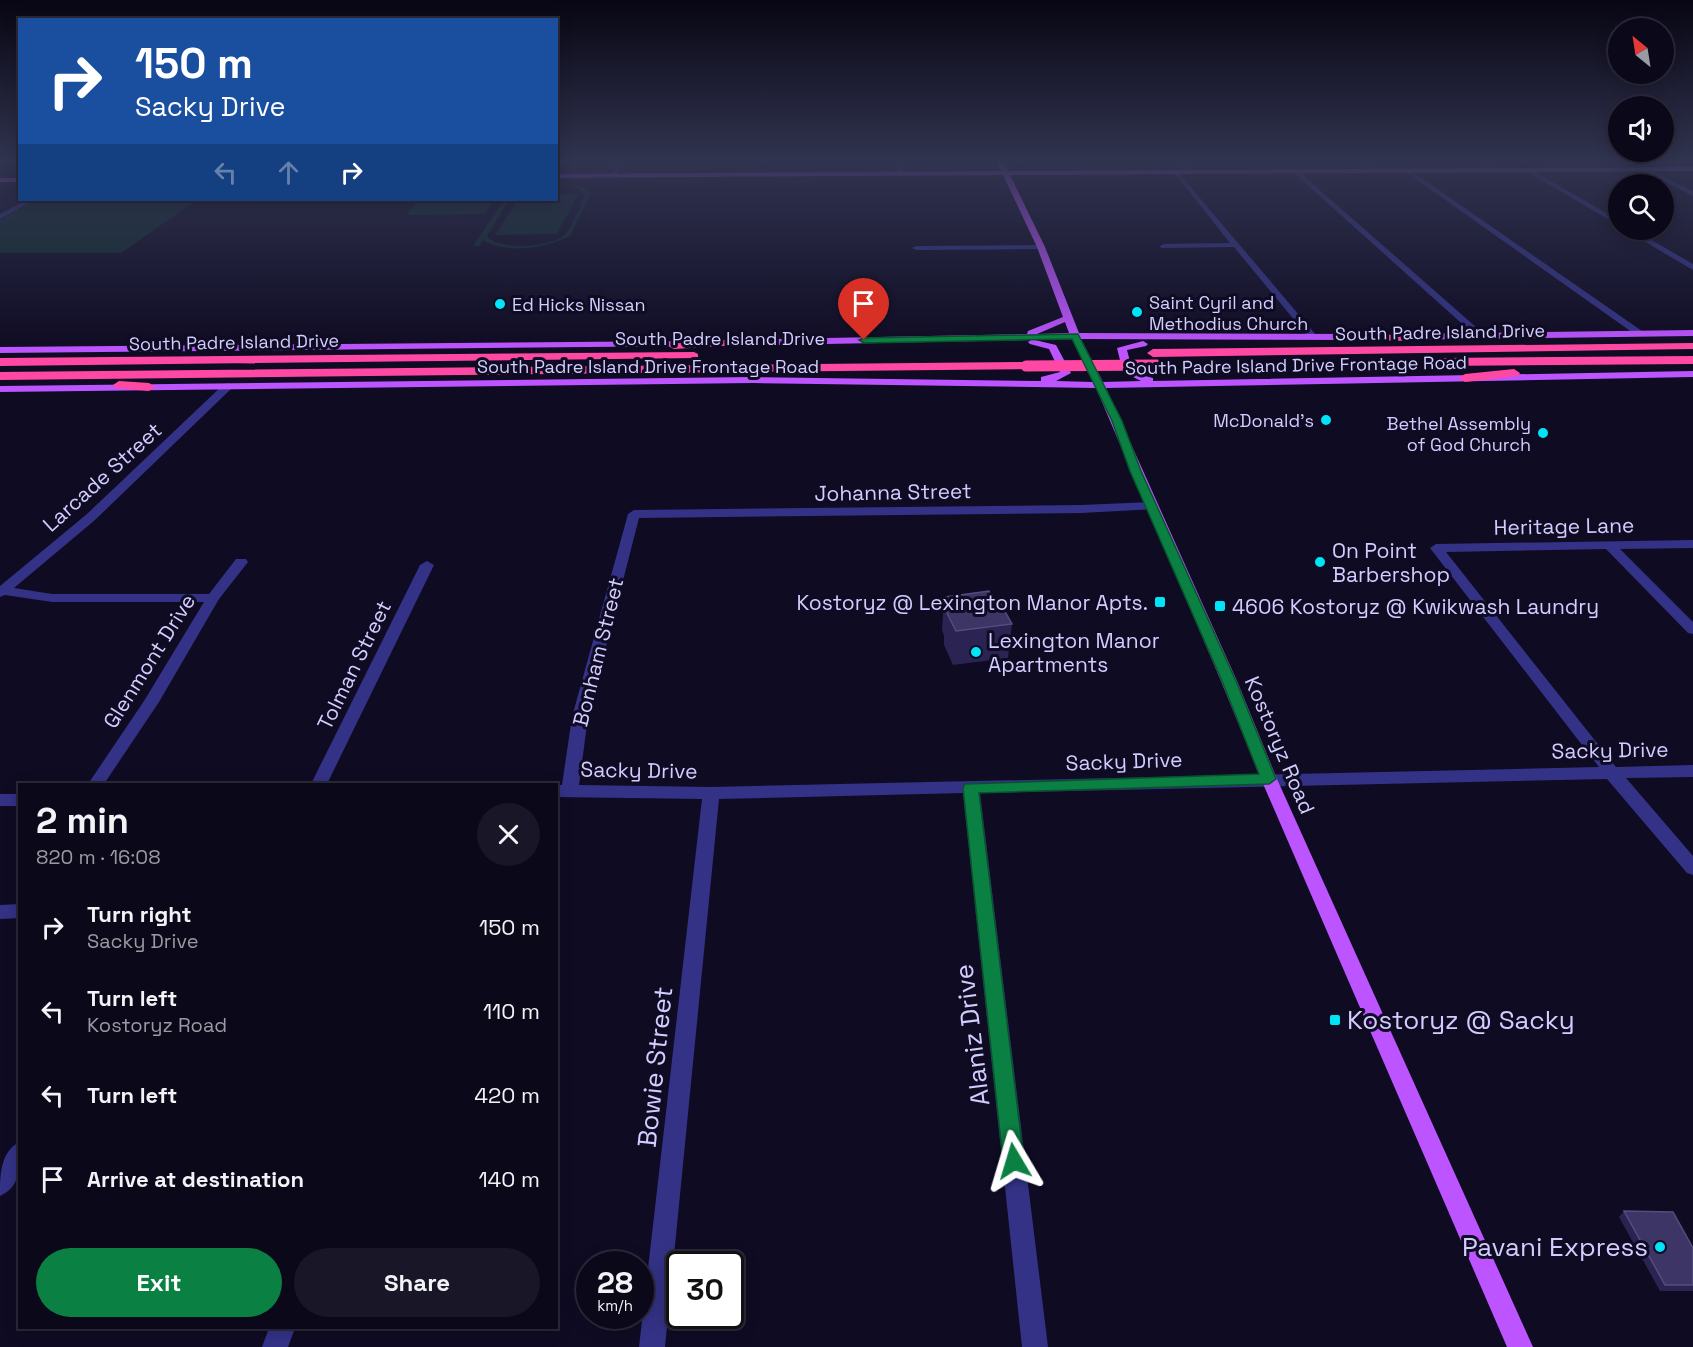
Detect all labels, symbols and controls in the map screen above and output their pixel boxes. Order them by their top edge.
north arrow [1608,18,1674,84]
map controls [1608,18,1674,240]
text: 150 m [135,37,253,90]
icon: right [36,42,114,120]
text: Sacky Drive [135,89,286,124]
button: sound [1608,96,1674,162]
icon: left [209,156,242,189]
icon: ahead [272,156,305,189]
icon: right [335,156,368,189]
button: search [1608,174,1674,240]
pin [838,278,889,340]
icon: arrive [847,287,880,320]
place label: Saint Cyril and Methodius Church [1149,291,1308,335]
place label: Ed Hicks Nissan [512,293,646,316]
marker: Ed Hicks Nissan [493,297,507,311]
marker: Saint Cyril and Methodius Church [1130,305,1144,319]
street label: South Padre Island Drive [1335,319,1545,345]
street label: South Padre Island Drive [615,327,825,350]
street label: South Padre Island Drive [129,329,339,355]
street label: South Padre Island Drive Frontage Road [1125,351,1467,379]
street label: South Padre Island Drive Frontage Road [477,355,819,378]
place label: McDonald's [1213,409,1314,432]
place label: Bethel Assembly of God Church [1387,412,1531,456]
marker: McDonald's [1319,413,1333,427]
street label: Larcade Street [37,416,167,538]
marker: Bethel Assembly of God Church [1536,426,1550,440]
street label: Johanna Street [814,477,972,507]
street label: Heritage Lane [1493,511,1635,541]
place label: On Point Barbershop [1332,537,1450,588]
marker: On Point Barbershop [1313,555,1327,569]
street label: Bonham Street [566,575,630,729]
street label: Glenmont Drive [97,589,201,733]
place label: Kostoryz @ Lexington Manor Apts. [796,589,1148,616]
place label: 4606 Kostoryz @ Kwikwash Laundry [1232,593,1599,620]
marker: Kostoryz @ Lexington Manor Apts. [1153,595,1167,609]
street label: Tolman Street [311,596,397,734]
marker: 4606 Kostoryz @ Kwikwash Laundry [1213,599,1227,613]
place label: Lexington Manor Apartments [988,627,1160,678]
marker: Lexington Manor Apartments [969,645,983,659]
street label: Kostoryz Road [1239,672,1321,818]
street label: Sacky Drive [1551,735,1669,765]
street label: Sacky Drive [1065,745,1183,777]
street label: Sacky Drive [580,755,698,785]
text: 2 min [36,798,129,844]
button: close [477,803,540,866]
text: 820 m · 16:08 [36,844,161,870]
text: Turn right [87,900,192,928]
icon: right [36,911,69,944]
text: 150 m [479,913,540,941]
text: Sacky Drive [87,928,199,954]
street label: Alaniz Drive [946,962,998,1108]
text: Turn left [87,984,177,1012]
street label: Bowie Street [630,985,680,1149]
icon: left [36,995,69,1028]
text: 110 m [483,997,540,1025]
place label: Kostoryz @ Sacky [1347,1003,1575,1037]
text: Kostoryz Road [87,1012,227,1038]
marker: Kostoryz @ Sacky [1328,1013,1342,1027]
icon: left [36,1079,69,1112]
text: Turn left [87,1081,177,1109]
text: 420 m [474,1081,540,1109]
position arrow [982,1129,1046,1193]
icon: arrive [36,1163,69,1196]
text: Arrive at destination [87,1165,304,1193]
text: 140 m [478,1165,540,1193]
place label: Pavani Express [1462,1230,1648,1264]
marker: Pavani Express [1653,1240,1667,1254]
button: Exit [36,1248,282,1317]
button: Share [294,1248,540,1317]
speed limit sign: 30 [666,1251,744,1329]
text: 28 [597,1263,633,1302]
text: km/h [597,1296,633,1315]

